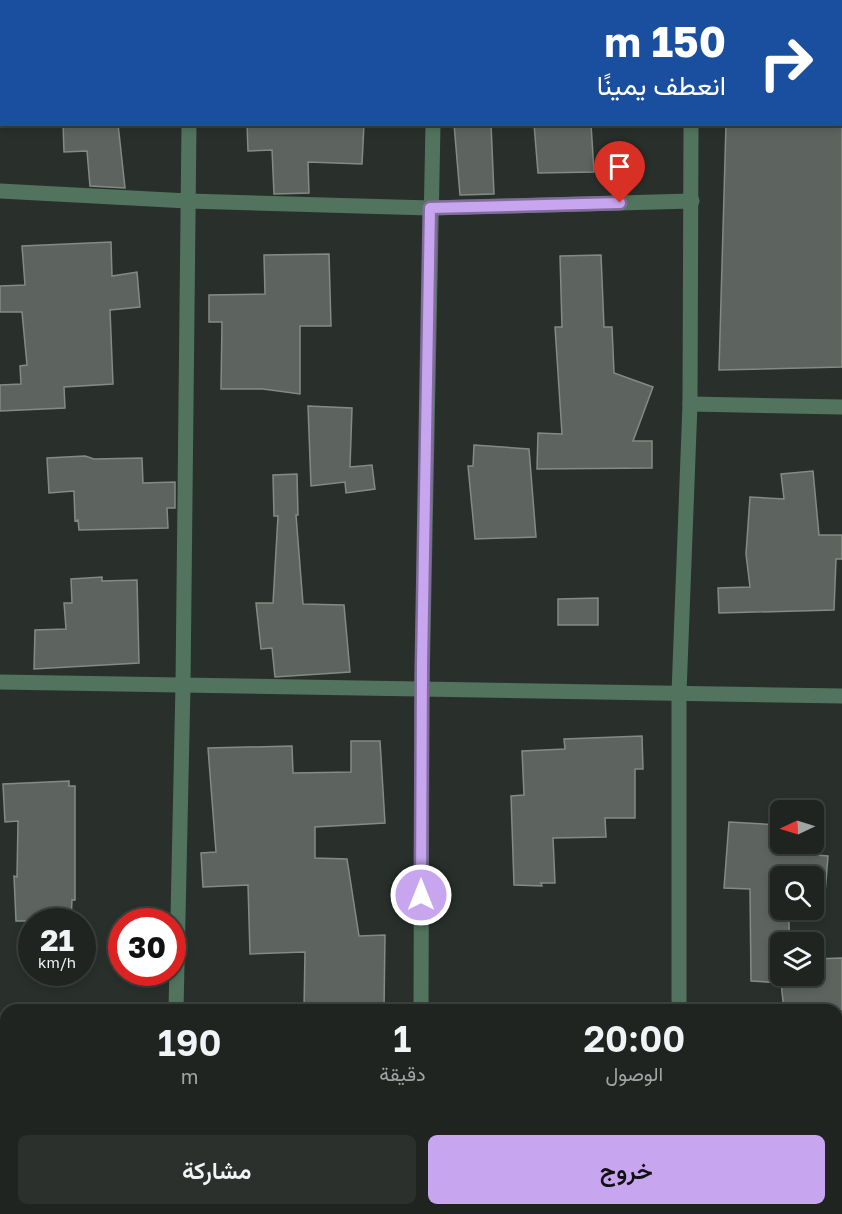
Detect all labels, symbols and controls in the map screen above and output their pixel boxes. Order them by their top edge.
text: 150 m [604,16,726,66]
icon: right [747,24,825,102]
text: انعطف يمينًا [597,69,726,101]
pin [594,141,645,203]
icon: arrive [603,150,636,183]
north arrow [770,800,824,854]
map controls [770,800,824,986]
position arrow [389,863,453,927]
button: search [770,866,824,920]
speed limit sign: 30 [108,908,186,986]
text: 21 [40,922,74,958]
button: layers [770,932,824,986]
text: km/h [38,953,76,971]
text: 1 [393,1017,412,1060]
text: 20:00 [583,1017,685,1060]
text: 190 [158,1021,221,1064]
text: دقيقة [379,1061,426,1085]
text: الوصول [605,1061,663,1085]
text: m [181,1064,199,1088]
button: مشاركة [18,1135,416,1204]
button: خروج [428,1135,825,1204]

